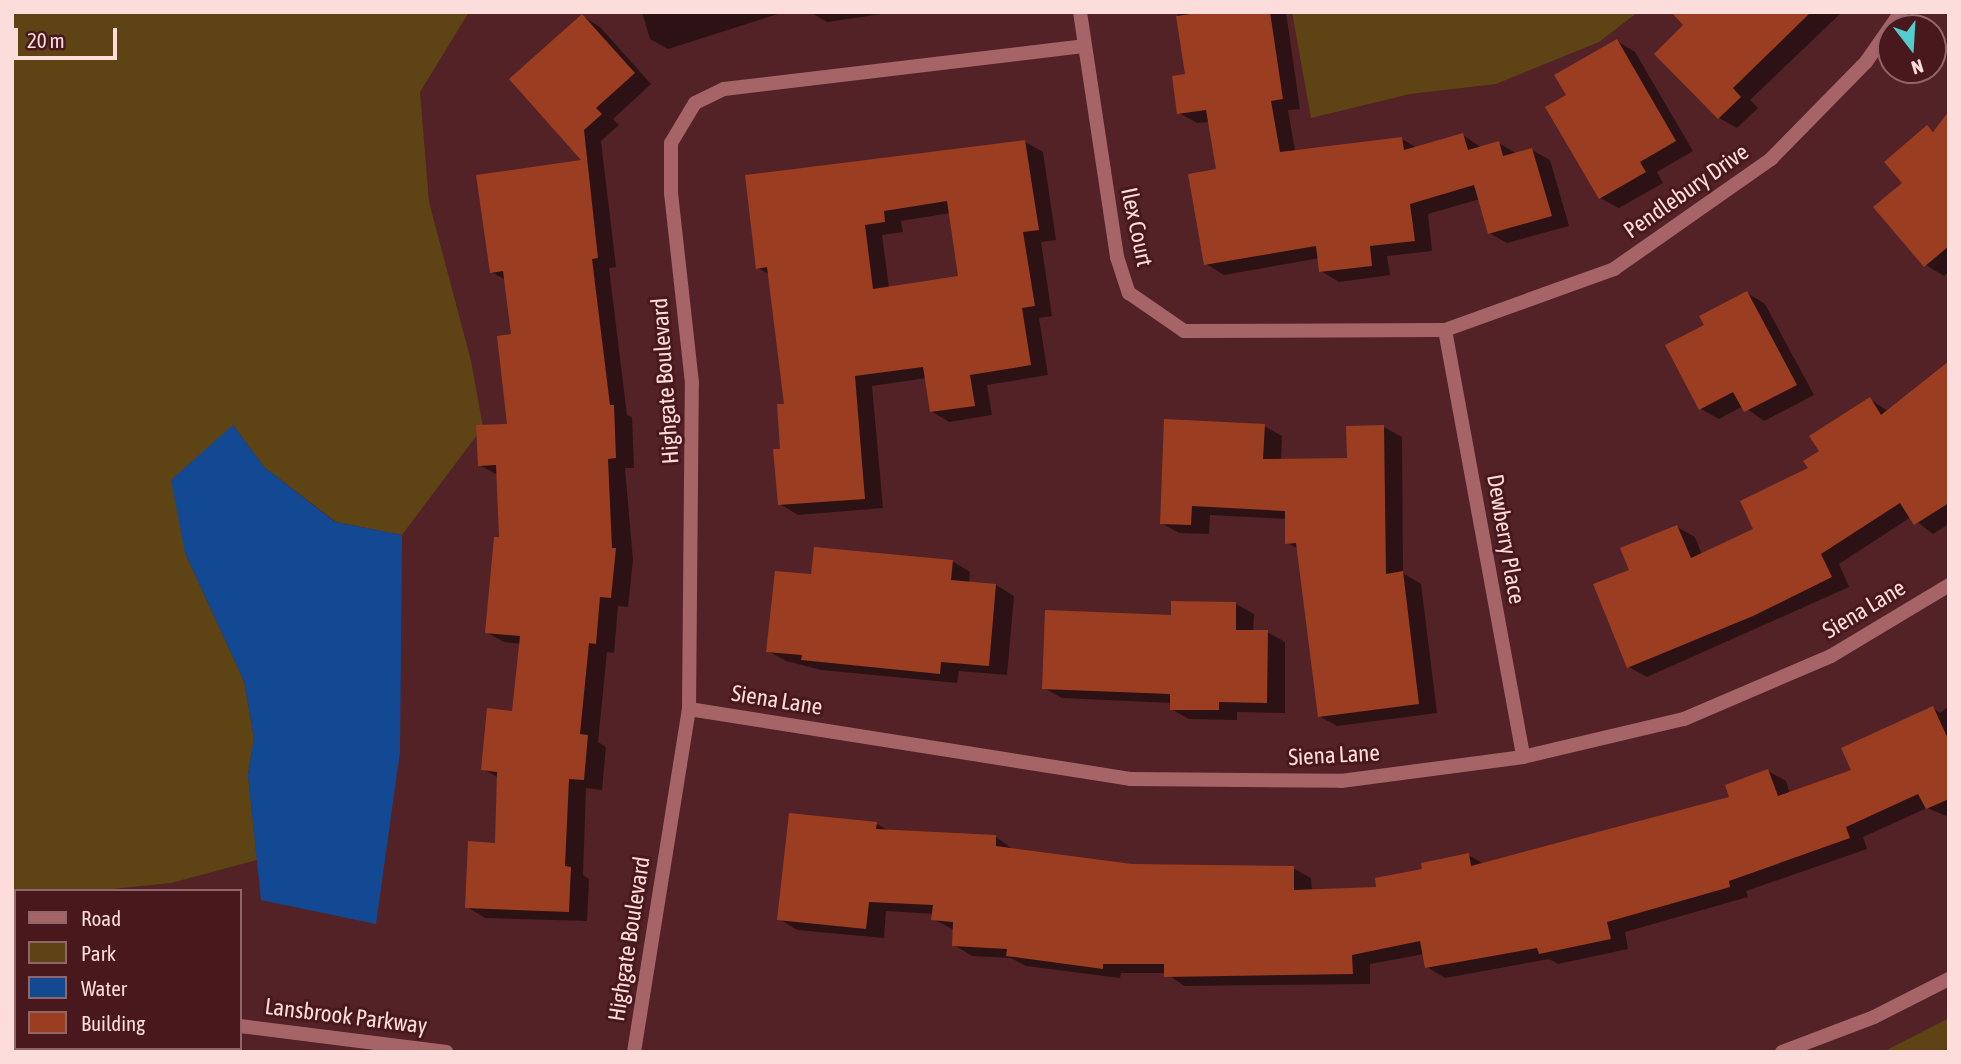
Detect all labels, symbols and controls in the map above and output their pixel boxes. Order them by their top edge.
scale bar [18,14,121,58]
north arrow [1877,14,1947,84]
text: 20 m [27,28,65,52]
text: N [1909,55,1926,79]
street label: Pendlebury Drive [1618,138,1754,244]
street label: Ilex Court [1115,185,1159,269]
street label: Highgate Boulevard [645,297,685,465]
street label: Dewberry Place [1481,472,1531,606]
street label: Siena Lane [1818,574,1910,644]
street label: Siena Lane [730,679,824,721]
street label: Siena Lane [1288,739,1380,771]
street label: Highgate Boulevard [602,855,656,1023]
legend [14,889,242,1050]
text: Road [81,906,121,930]
text: Park [81,941,116,965]
text: Water [81,976,127,1000]
street label: Lansbrook Parkway [263,992,429,1040]
text: Building [81,1011,145,1035]

